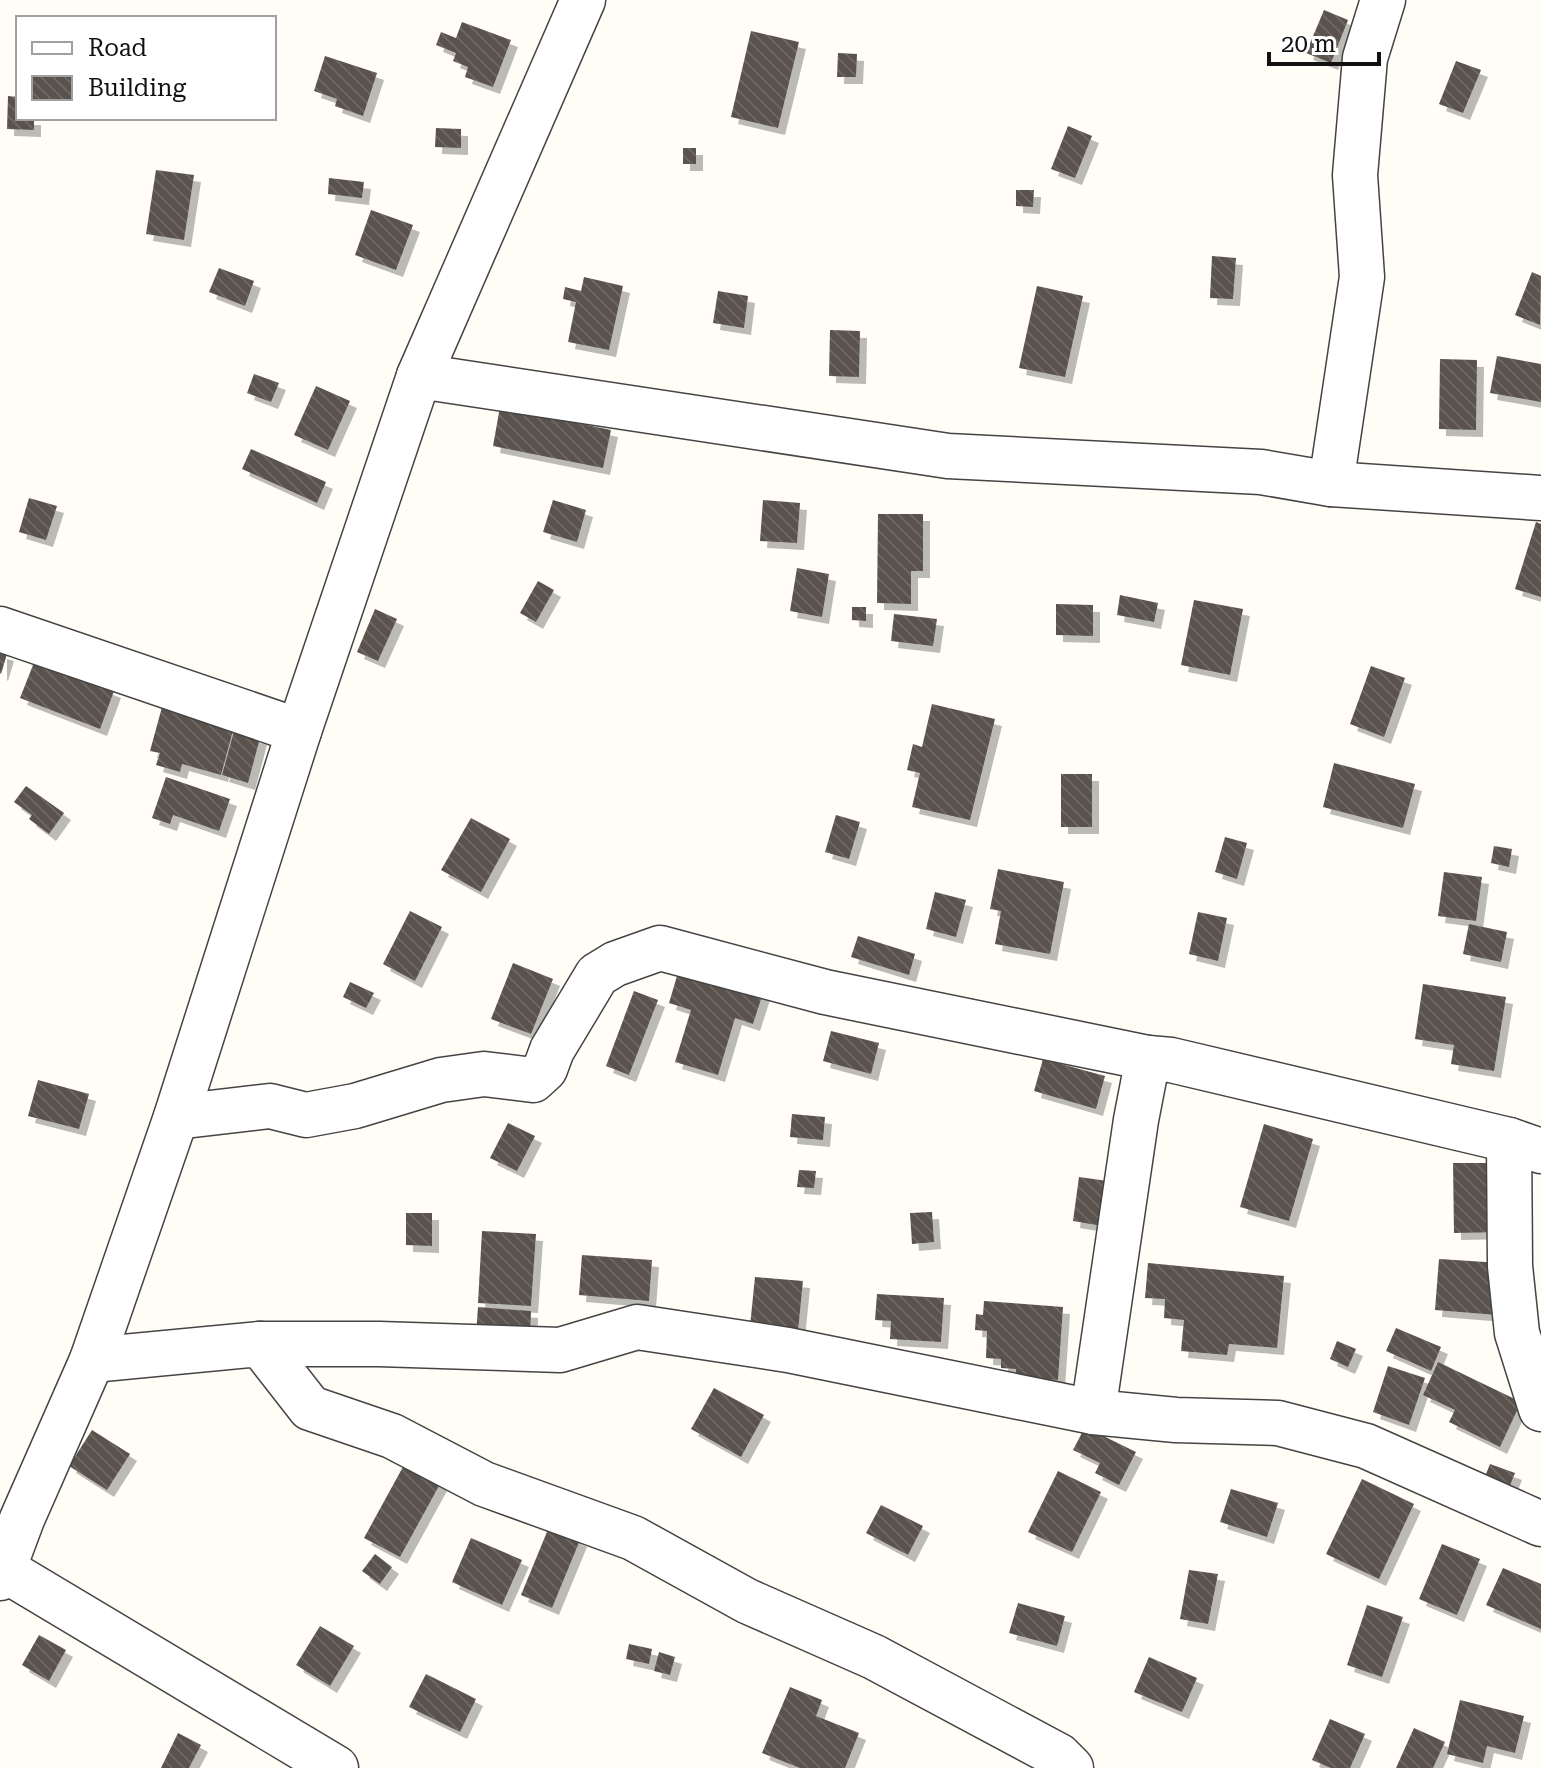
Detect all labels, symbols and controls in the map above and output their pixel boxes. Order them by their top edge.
legend [16,16,276,120]
scale bar [1269,16,1379,66]
text: 20 m [1281,30,1336,58]
text: Road [88,34,147,62]
text: Building [88,74,186,102]

